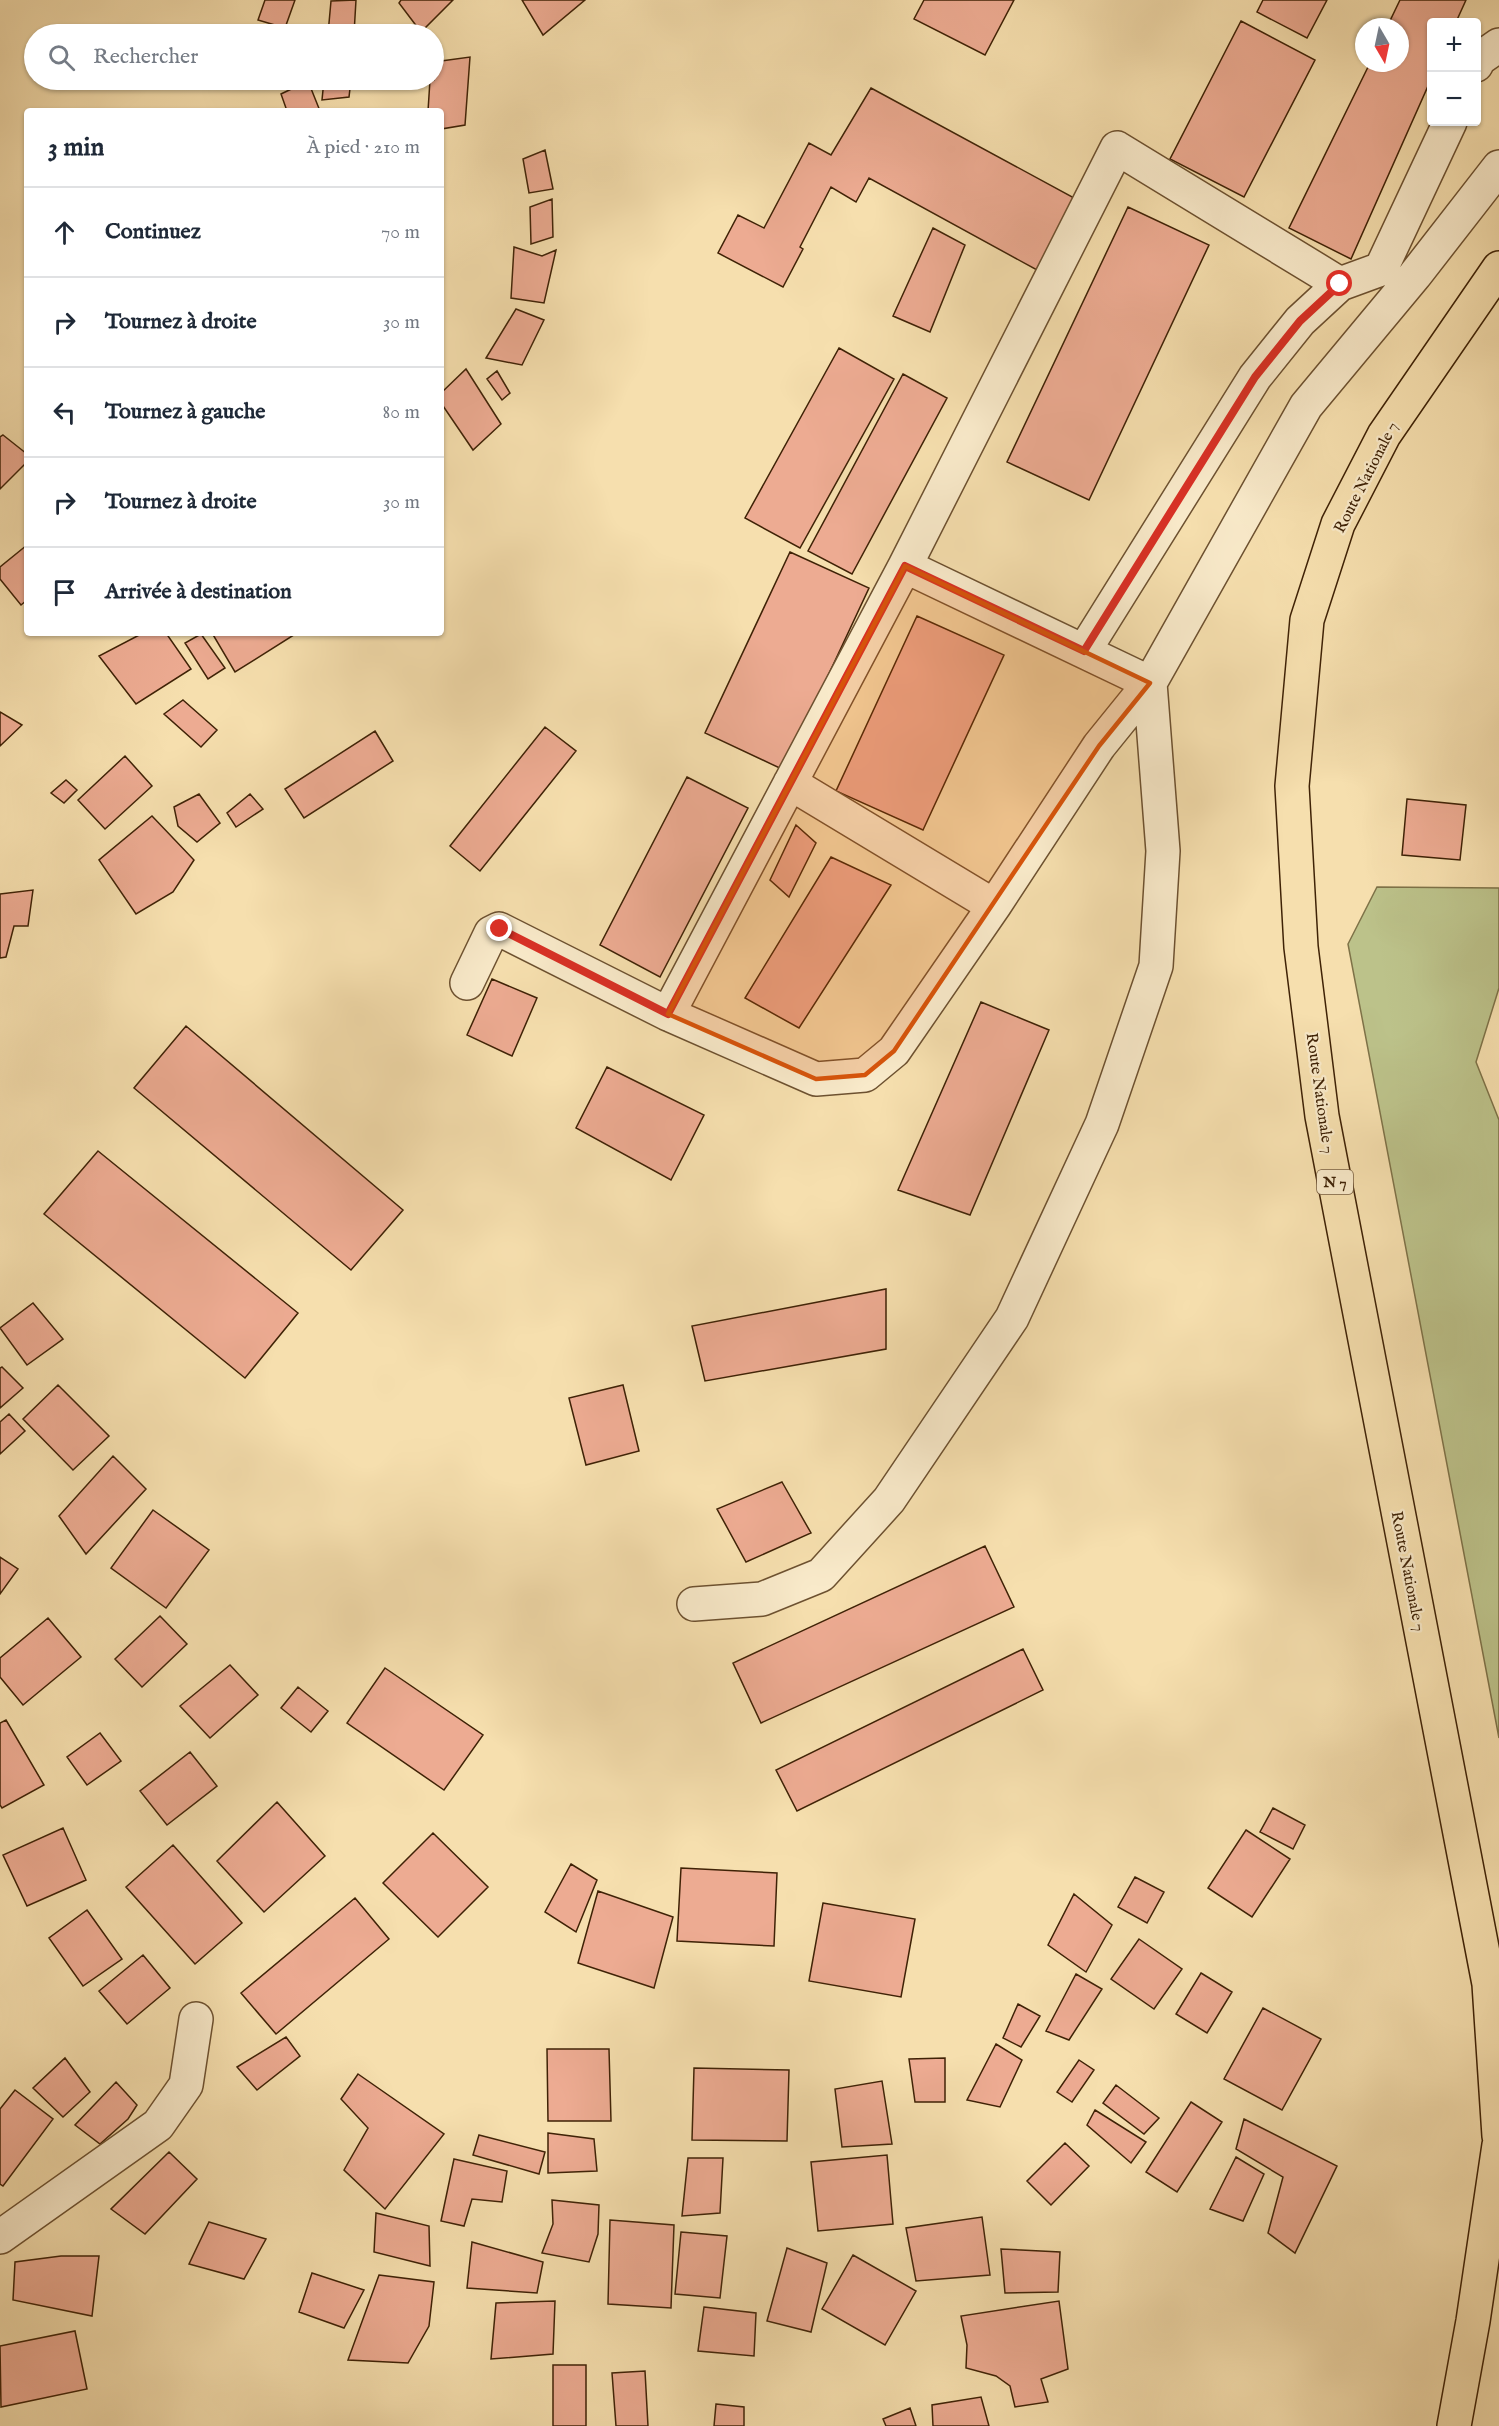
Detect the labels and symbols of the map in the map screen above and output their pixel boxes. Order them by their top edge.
north arrow [1355,18,1409,72]
route start [1326,270,1352,296]
street label: Route Nationale 7 [1330,419,1403,537]
route end [486,915,512,941]
street label: Route Nationale 7 [1301,1032,1337,1155]
road number: N 7 [1317,1170,1353,1194]
street label: Route Nationale 7 [1386,1510,1428,1633]

